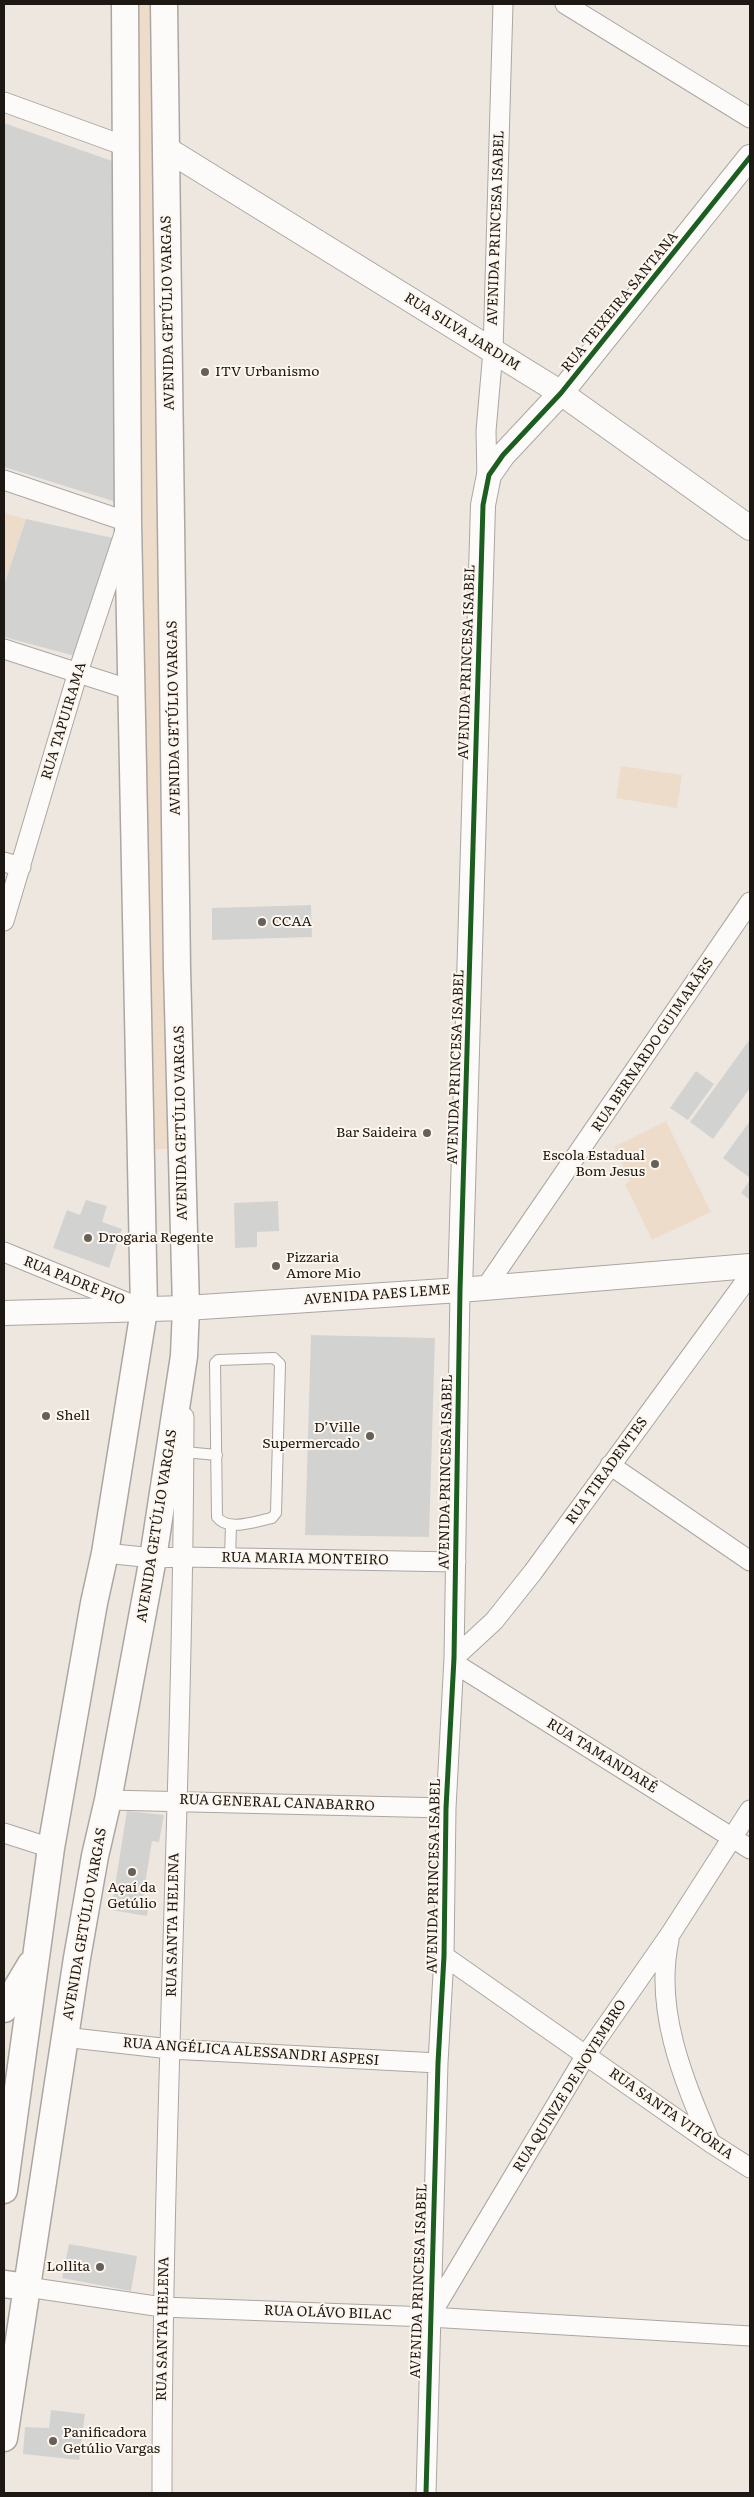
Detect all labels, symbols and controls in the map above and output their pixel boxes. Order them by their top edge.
street label: AVENIDA PRINCESA ISABEL [484,130,508,326]
street label: AVENIDA GETÚLIO VARGAS [158,215,178,411]
street label: RUA TEIXEIRA SANTANA [558,228,682,376]
street label: RUA SILVA JARDIM [401,289,523,375]
place label: ITV Urbanismo [215,364,319,380]
marker: ITV Urbanismo [199,366,211,378]
street label: AVENIDA PRINCESA ISABEL [455,564,479,760]
street label: AVENIDA GETÚLIO VARGAS [164,620,184,816]
street label: RUA TAPUIRAMA [38,660,90,782]
place label: CCAA [272,914,312,930]
marker: CCAA [256,916,268,928]
street label: RUA BERNARDO GUIMARÃES [588,955,718,1135]
street label: AVENIDA PRINCESA ISABEL [444,969,468,1165]
street label: AVENIDA GETÚLIO VARGAS [171,1025,191,1221]
place label: Bar Saideira [336,1125,417,1141]
marker: Bar Saideira [421,1127,433,1139]
place label: Escola Estadual Bom Jesus [542,1148,645,1180]
marker: Escola Estadual Bom Jesus [649,1158,661,1170]
place label: Drogaria Regente [98,1230,213,1246]
marker: Drogaria Regente [82,1232,94,1244]
place label: Pizzaria Amore Mio [286,1250,361,1282]
street label: RUA PADRE PIO [21,1253,127,1309]
marker: Pizzaria Amore Mio [270,1260,282,1272]
street label: AVENIDA PAES LEME [303,1281,451,1309]
street label: AVENIDA PRINCESA ISABEL [436,1374,456,1570]
place label: Shell [56,1408,90,1424]
marker: Shell [40,1410,52,1422]
street label: RUA TIRADENTES [563,1414,651,1528]
place label: D’Ville Supermercado [262,1420,360,1452]
street label: AVENIDA GETÚLIO VARGAS [133,1428,181,1624]
marker: D’Ville Supermercado [364,1430,376,1442]
street label: RUA MARIA MONTEIRO [221,1549,389,1569]
street label: RUA TAMANDARÉ [544,1715,660,1797]
street label: AVENIDA PRINCESA ISABEL [424,1778,444,1974]
street label: RUA GENERAL CANABARRO [179,1791,375,1815]
street label: AVENIDA GETÚLIO VARGAS [60,1827,110,2021]
street label: RUA SANTA HELENA [163,1853,183,1997]
marker: Açaí da Getúlio [126,1866,138,1878]
place label: Açaí da Getúlio [107,1880,157,1912]
street label: RUA QUINZE DE NOVEMBRO [510,1997,630,2175]
street label: RUA ANGÉLICA ALESSANDRI ASPESI [122,2035,380,2069]
street label: RUA SANTA VITÓRIA [606,2065,736,2163]
street label: AVENIDA PRINCESA ISABEL [407,2183,431,2379]
street label: RUA SANTA HELENA [153,2257,173,2401]
place label: Lollita [46,2259,90,2275]
marker: Lollita [94,2261,106,2273]
street label: RUA OLÁVO BILAC [264,2302,392,2324]
place label: Panificadora Getúlio Vargas [63,2425,160,2458]
marker: Panificadora Getúlio Vargas [47,2435,59,2447]

